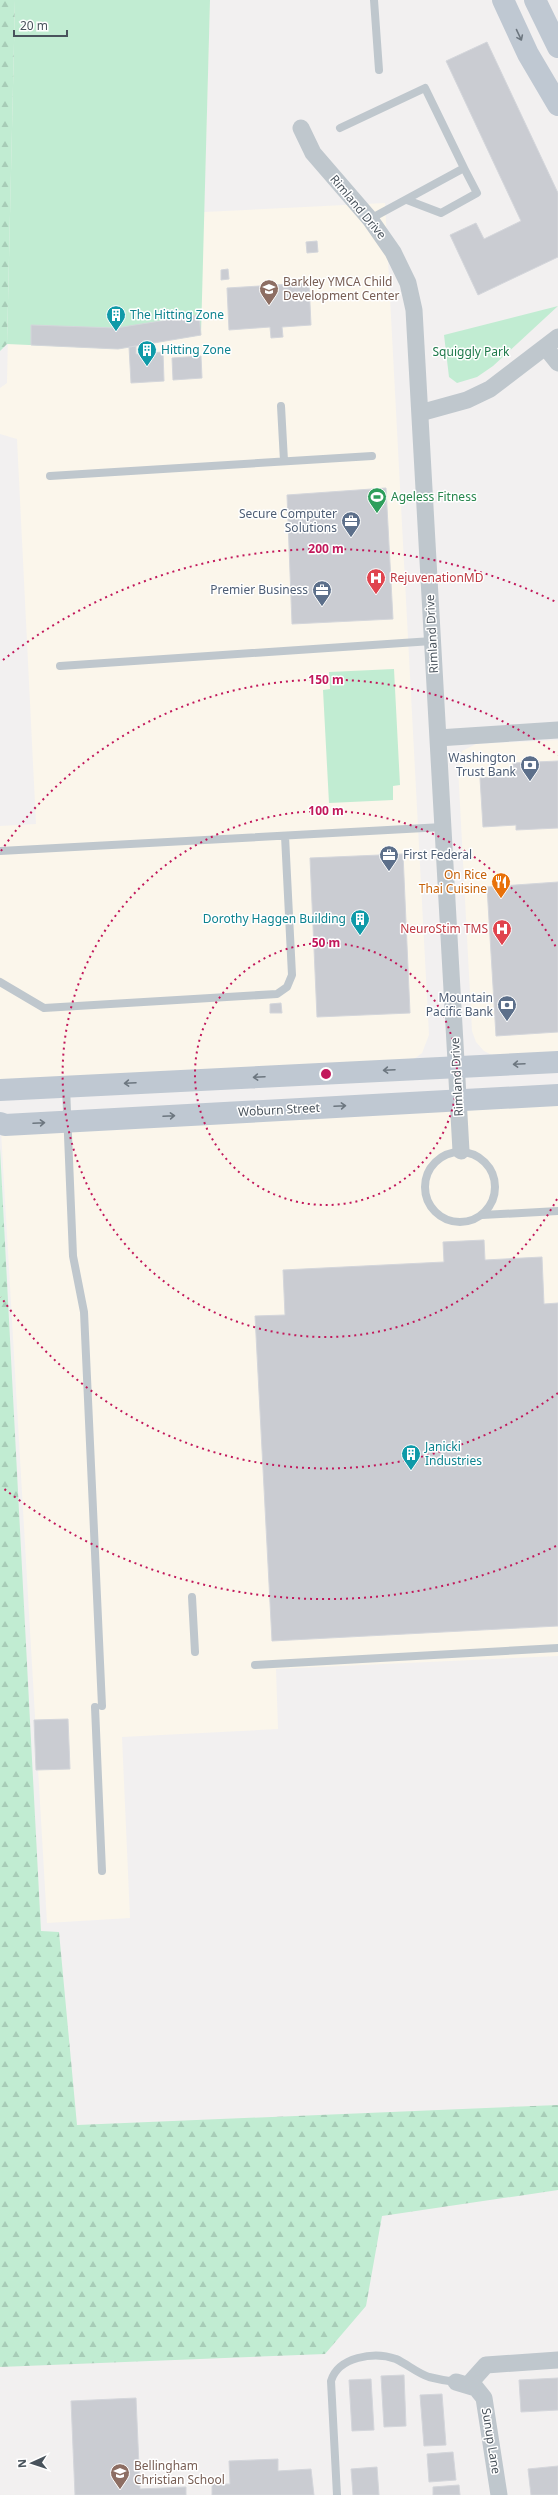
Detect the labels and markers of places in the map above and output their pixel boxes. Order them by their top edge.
place label: Barkley YMCA Child Development Center [283,273,400,304]
school or university icon: Barkley YMCA Child Development Center [258,278,280,306]
building icon: The Hitting Zone [105,304,127,332]
place label: The Hitting Zone [130,306,224,323]
building icon: Hitting Zone [136,339,158,367]
place label: Hitting Zone [161,341,231,358]
sports icon: Ageless Fitness [366,486,388,514]
place label: Ageless Fitness [391,488,477,505]
place label: Secure Computer Solutions [239,505,337,536]
office icon: Secure Computer Solutions [340,510,362,538]
hospital icon: RejuvenationMD [365,567,387,595]
place label: RejuvenationMD [390,569,484,586]
office icon: Premier Business [311,579,333,607]
place label: Premier Business [210,581,308,598]
place label: Washington Trust Bank [448,749,517,780]
bank icon: Washington Trust Bank [519,754,541,782]
office icon: First Federal [378,844,400,872]
place label: First Federal [403,846,472,863]
place label: On Rice Thai Cuisine [419,866,487,897]
restaurant icon: On Rice Thai Cuisine [490,871,512,899]
building icon: Dorothy Haggen Building [349,908,371,936]
place label: Dorothy Haggen Building [203,910,346,927]
hospital icon: NeuroStim TMS [491,918,513,946]
place label: NeuroStim TMS [400,920,488,937]
place label: Mountain Pacific Bank [426,989,494,1020]
bank icon: Mountain Pacific Bank [496,994,518,1022]
centre of rings [319,1067,333,1081]
place label: Janicki Industries [424,1438,482,1469]
building icon: Janicki Industries [400,1443,422,1471]
place label: Bellingham Christian School [134,2457,225,2488]
school or university icon: Bellingham Christian School [109,2462,131,2490]

